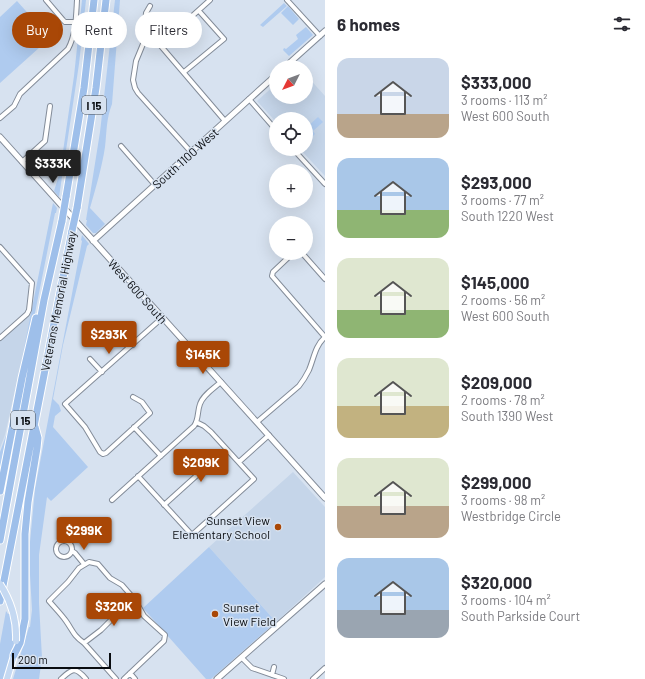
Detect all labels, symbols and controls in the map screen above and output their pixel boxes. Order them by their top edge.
chip: Buy [12,12,63,48]
chip: Rent [71,12,127,48]
chip: Filters [135,12,202,48]
icon: filters [611,13,633,35]
text: 6 homes [337,14,400,34]
north arrow [269,60,313,104]
map controls [269,60,313,260]
text: $333,000 [461,72,531,92]
icon: home [369,74,417,122]
text: 3 rooms · 113 m² [461,92,548,108]
road number: I 15 [82,96,106,114]
text: West 600 South [461,108,550,124]
button: locate [269,112,313,156]
street label: South 1100 West [149,125,221,191]
pin: $333K [25,150,81,184]
text: $333K [35,155,71,171]
button: + [269,164,313,208]
text: $293,000 [461,172,532,192]
icon: home [369,174,417,222]
text: 3 rooms · 77 m² [461,192,544,208]
text: South 1220 West [461,208,554,224]
button: − [269,216,313,260]
street label: Veterans Memorial Highway [38,229,79,372]
street label: West 600 South [105,256,171,326]
text: $145,000 [461,272,529,292]
icon: home [369,274,417,322]
text: 2 rooms · 56 m² [461,292,545,308]
text: West 600 South [461,308,550,324]
pin: $293K [81,321,137,355]
text: $293K [91,326,127,342]
pin: $145K [175,341,231,375]
text: $145K [185,346,221,362]
text: $209,000 [461,372,532,392]
icon: home [369,374,417,422]
text: 2 rooms · 78 m² [461,392,545,408]
text: South 1390 West [461,408,554,424]
road number: I 15 [11,411,35,429]
pin: $209K [173,449,229,483]
text: $209K [182,454,220,470]
text: $299,000 [461,472,531,492]
icon: home [369,474,417,522]
text: 3 rooms · 98 m² [461,492,545,508]
text: Westbridge Circle [461,508,561,524]
place label: Sunset View Elementary School [172,513,270,541]
pin: $299K [56,517,112,551]
text: $299K [66,522,102,538]
marker: Sunset View Elementary School [273,522,283,532]
text: $320,000 [461,572,532,592]
icon: home [369,574,417,622]
text: 3 rooms · 104 m² [461,592,551,608]
pin: $320K [86,593,142,627]
text: $320K [95,598,133,614]
place label: Sunset View Field [223,600,276,628]
text: South Parkside Court [461,608,580,624]
marker: Sunset View Field [210,609,220,619]
scale bar [12,651,111,670]
text: 200 m [18,653,48,666]

